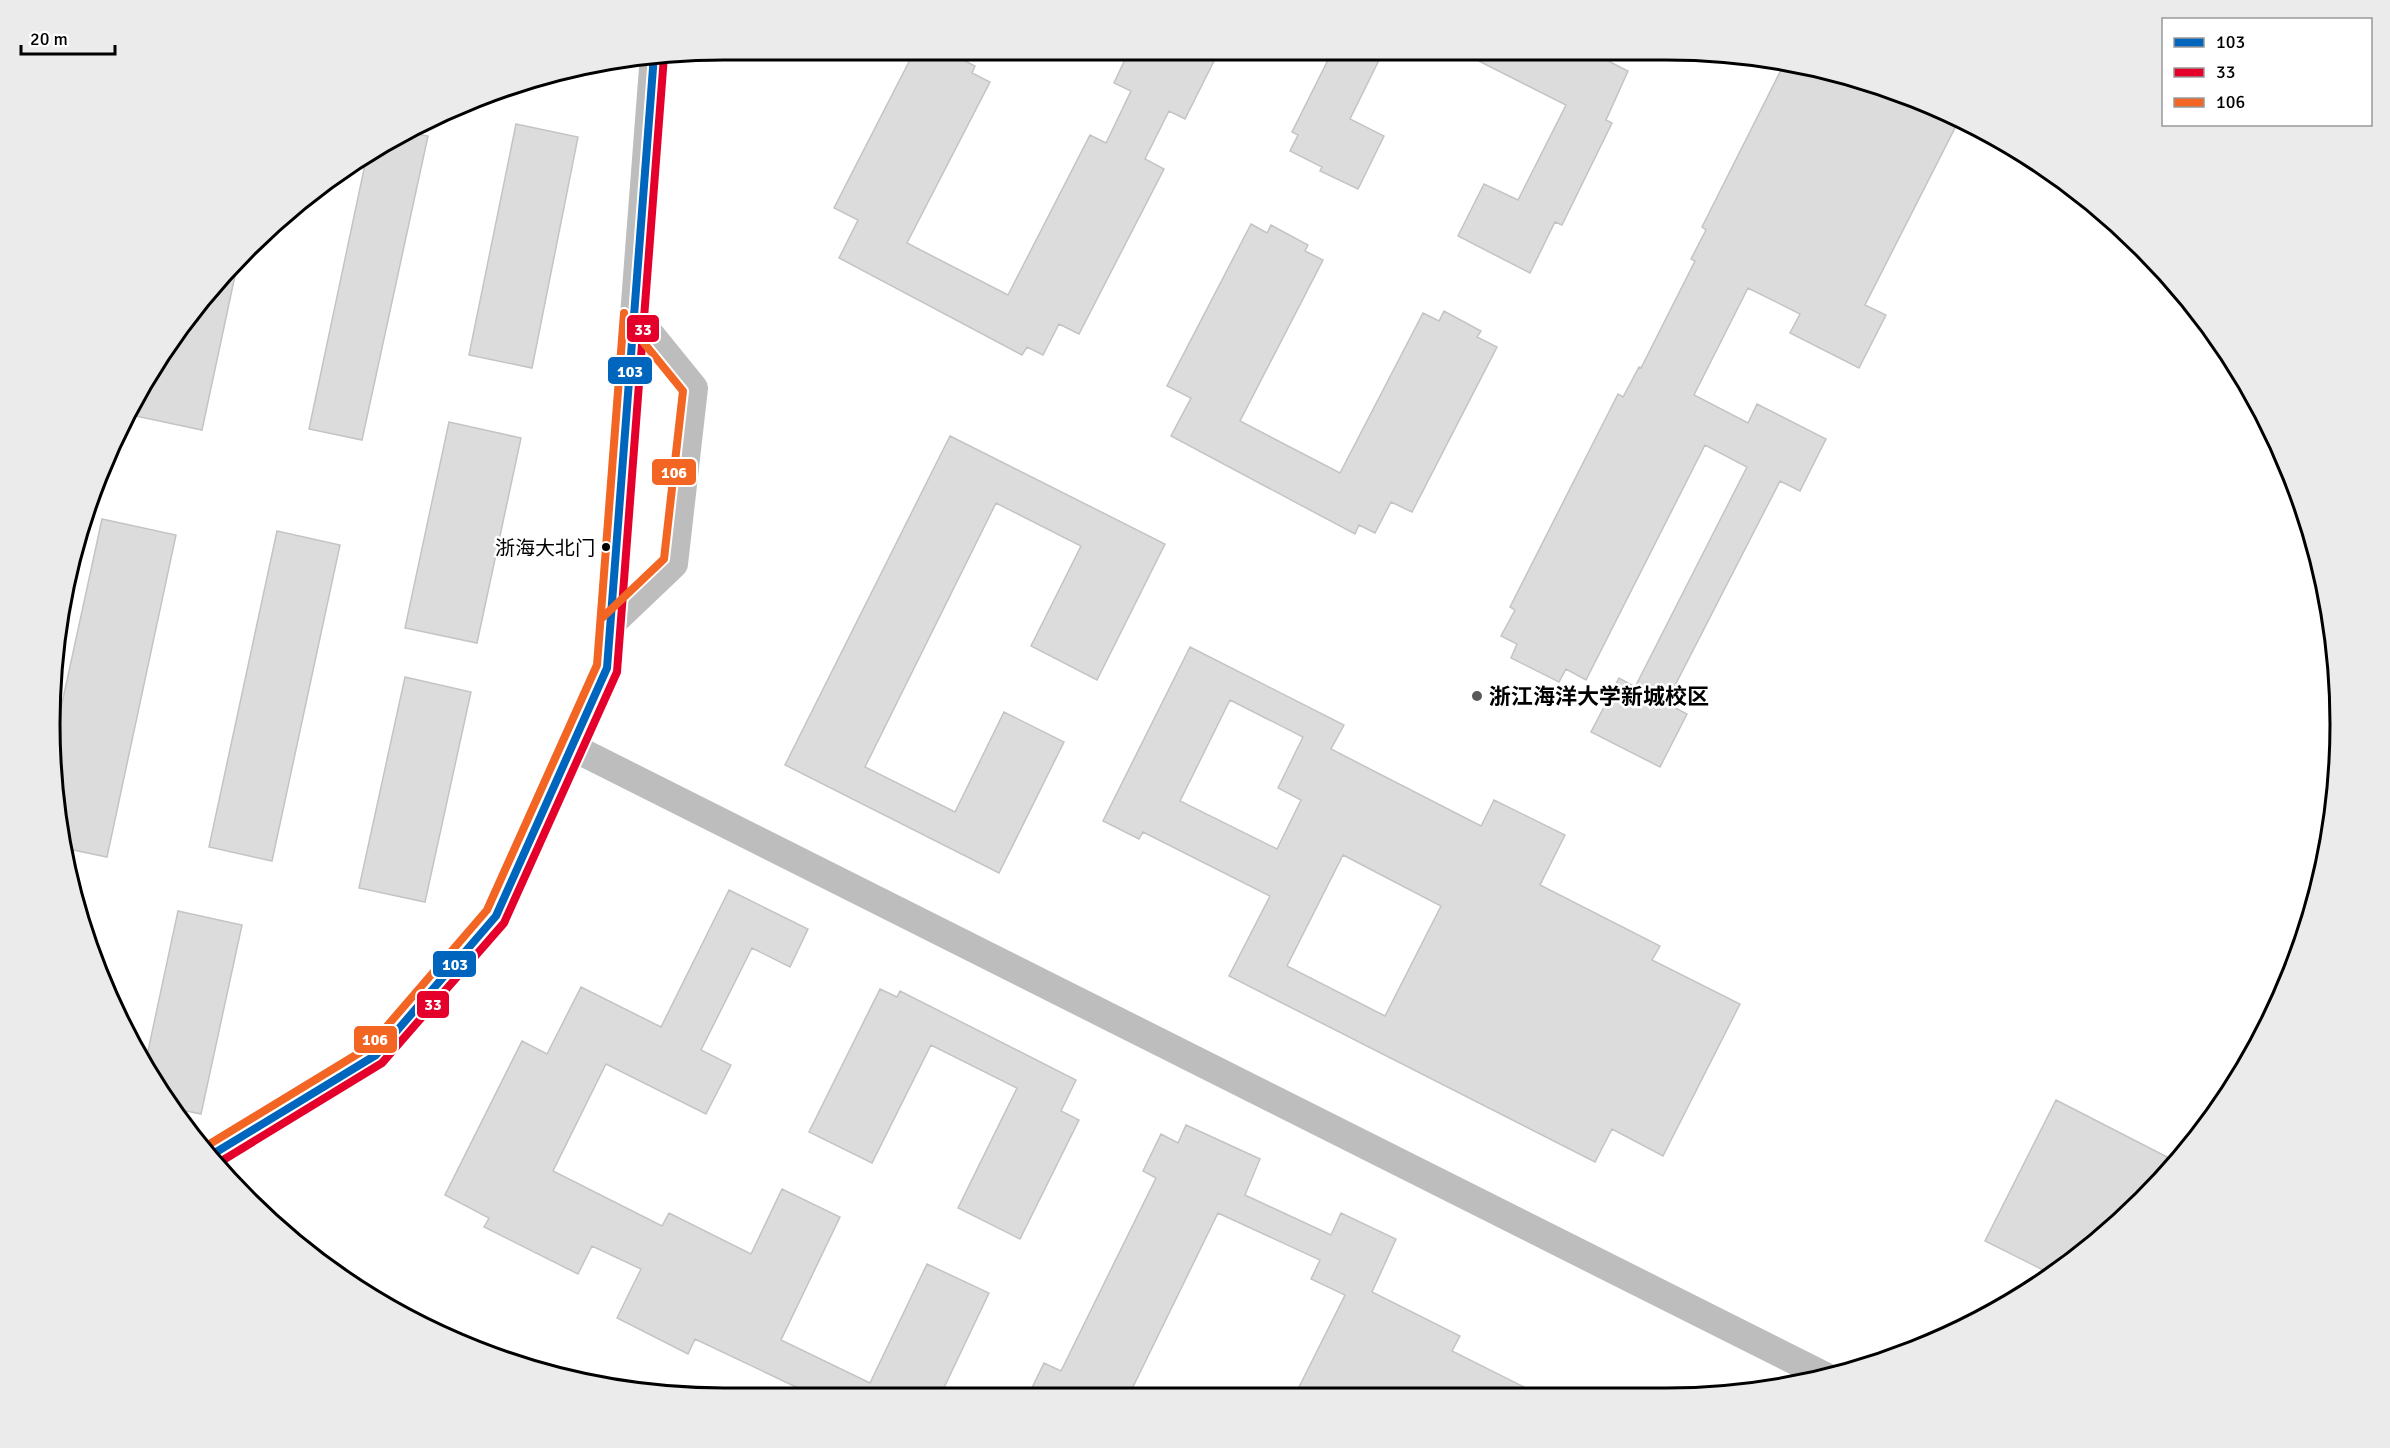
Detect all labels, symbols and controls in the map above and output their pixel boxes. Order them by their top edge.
scale bar [21,18,116,56]
legend [2162,18,2372,126]
text: 20 m [30,28,68,50]
text: 103 [2216,31,2245,53]
text: 33 [2216,61,2235,83]
text: 106 [2216,91,2245,113]
line badge: 33 [626,314,660,343]
text: 33 [634,320,652,340]
line badge: 103 [607,356,653,385]
text: 103 [617,362,643,382]
line badge: 106 [651,458,697,486]
text: 106 [661,463,687,483]
place label: 浙海大北门 [495,536,595,561]
marker: 浙海大北门 [600,541,612,553]
place label: 浙江海洋大学新城校区 [1489,683,1709,710]
marker: 浙江海洋大学新城校区 [1470,689,1484,703]
line badge: 103 [432,950,477,978]
text: 103 [442,955,468,975]
line badge: 33 [416,990,450,1019]
text: 33 [424,995,442,1015]
line badge: 106 [353,1025,398,1054]
text: 106 [362,1030,388,1050]

